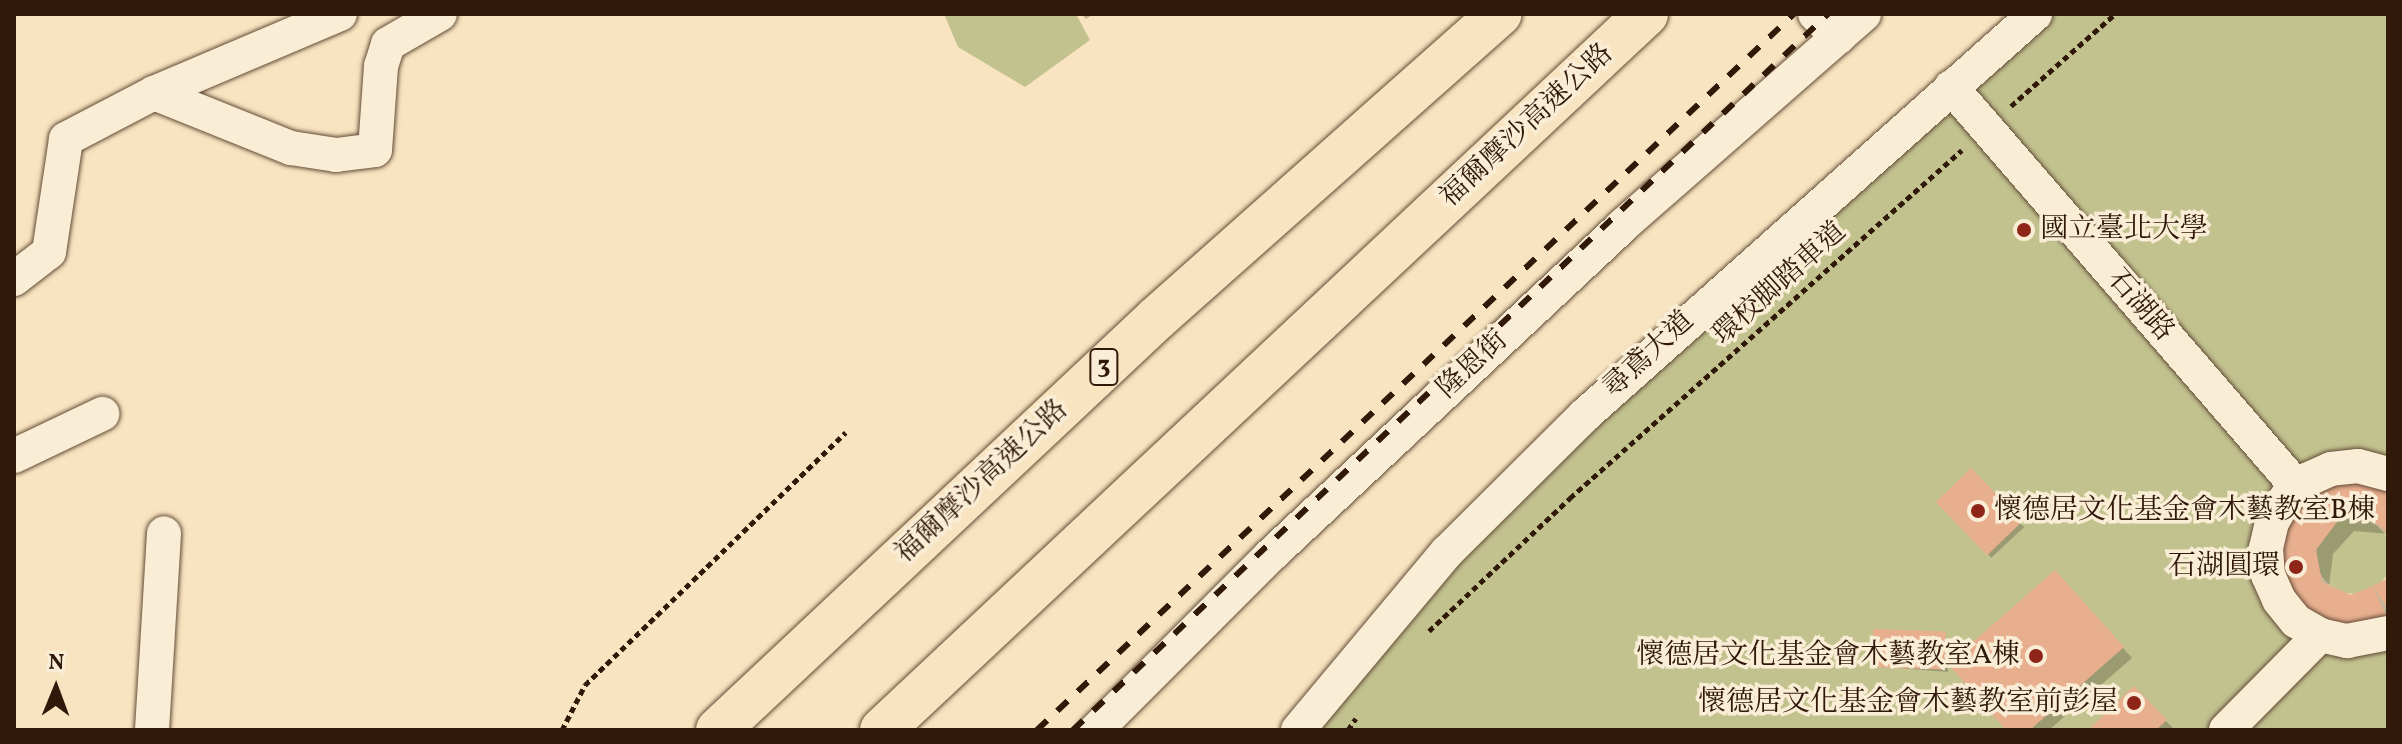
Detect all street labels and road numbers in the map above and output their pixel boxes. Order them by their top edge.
street label: 福爾摩沙高速公路 [1434,37,1620,215]
street label: 環校脚踏車道 [1706,215,1854,353]
street label: 石湖路 [2100,263,2180,349]
street label: 尋鳶大道 [1597,305,1701,405]
street label: 隆恩街 [1431,324,1515,406]
road number: 3 [1088,345,1120,389]
street label: 福爾摩沙高速公路 [889,393,1075,571]

